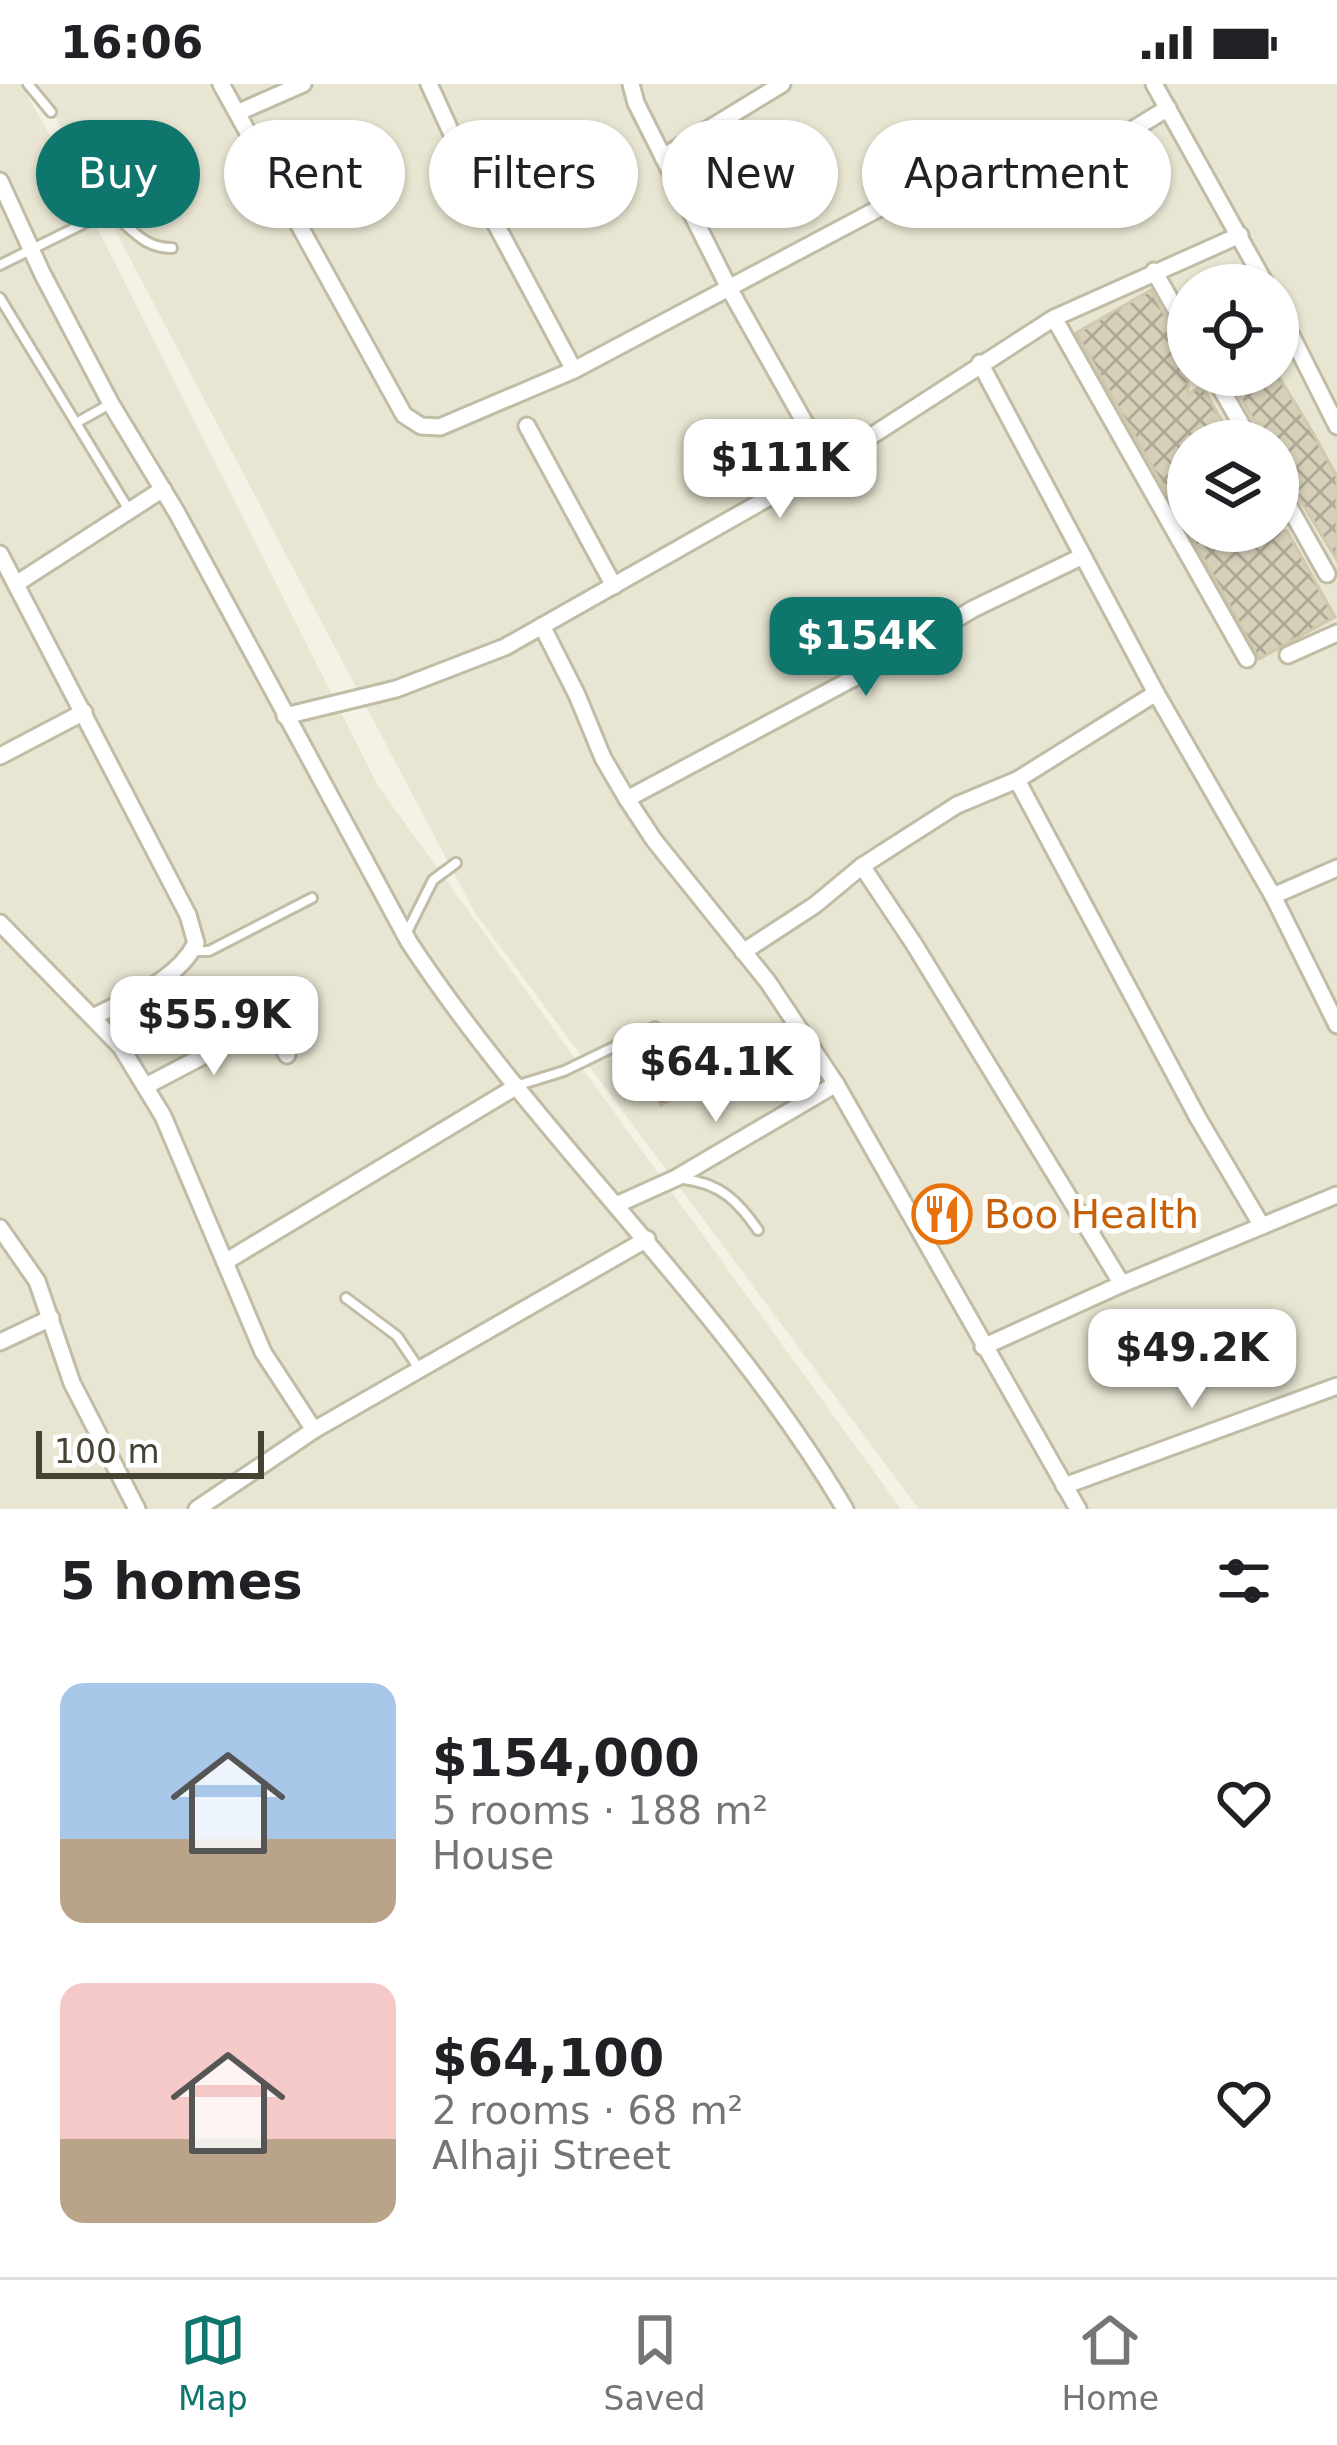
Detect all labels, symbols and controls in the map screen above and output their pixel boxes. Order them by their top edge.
text: 16:06 [60,16,203,69]
chip: Buy [36,120,200,228]
chip: Rent [224,120,405,228]
chip: Filters [429,120,638,228]
chip: New [662,120,838,228]
chip: Apartment [862,120,1171,228]
map controls [1167,264,1299,552]
button: locate [1167,264,1299,396]
pin: $111K [696,419,864,521]
button: layers [1167,420,1299,552]
text: $111K [711,435,849,480]
pin: $154K [782,597,950,699]
text: $154K [797,613,935,658]
pin: $55.9K [116,976,312,1078]
text: $55.9K [137,992,291,1037]
pin: $64.1K [618,1023,814,1125]
text: $64.1K [639,1039,793,1084]
restaurant icon: Boo Health [911,1183,973,1245]
place label: Boo Health [984,1192,1199,1237]
pin: $49.2K [1094,1309,1290,1411]
text: $49.2K [1115,1325,1269,1370]
scale bar [36,1425,264,1478]
text: 100 m [54,1432,160,1471]
icon: filters [1211,1548,1277,1614]
text: 5 homes [60,1552,303,1611]
text: $154,000 [432,1729,700,1788]
icon: home [156,1731,300,1875]
icon: heart [1211,1770,1277,1836]
text: 5 rooms · 188 m² [432,1788,768,1833]
text: House [432,1833,554,1878]
text: $64,100 [432,2029,664,2088]
icon: home [156,2031,300,2175]
icon: heart [1211,2070,1277,2136]
text: 2 rooms · 68 m² [432,2088,743,2133]
text: Alhaji Street [432,2133,671,2178]
tab: Map [178,2307,248,2418]
tab: Saved [604,2307,706,2418]
tab: Home [1062,2307,1159,2418]

